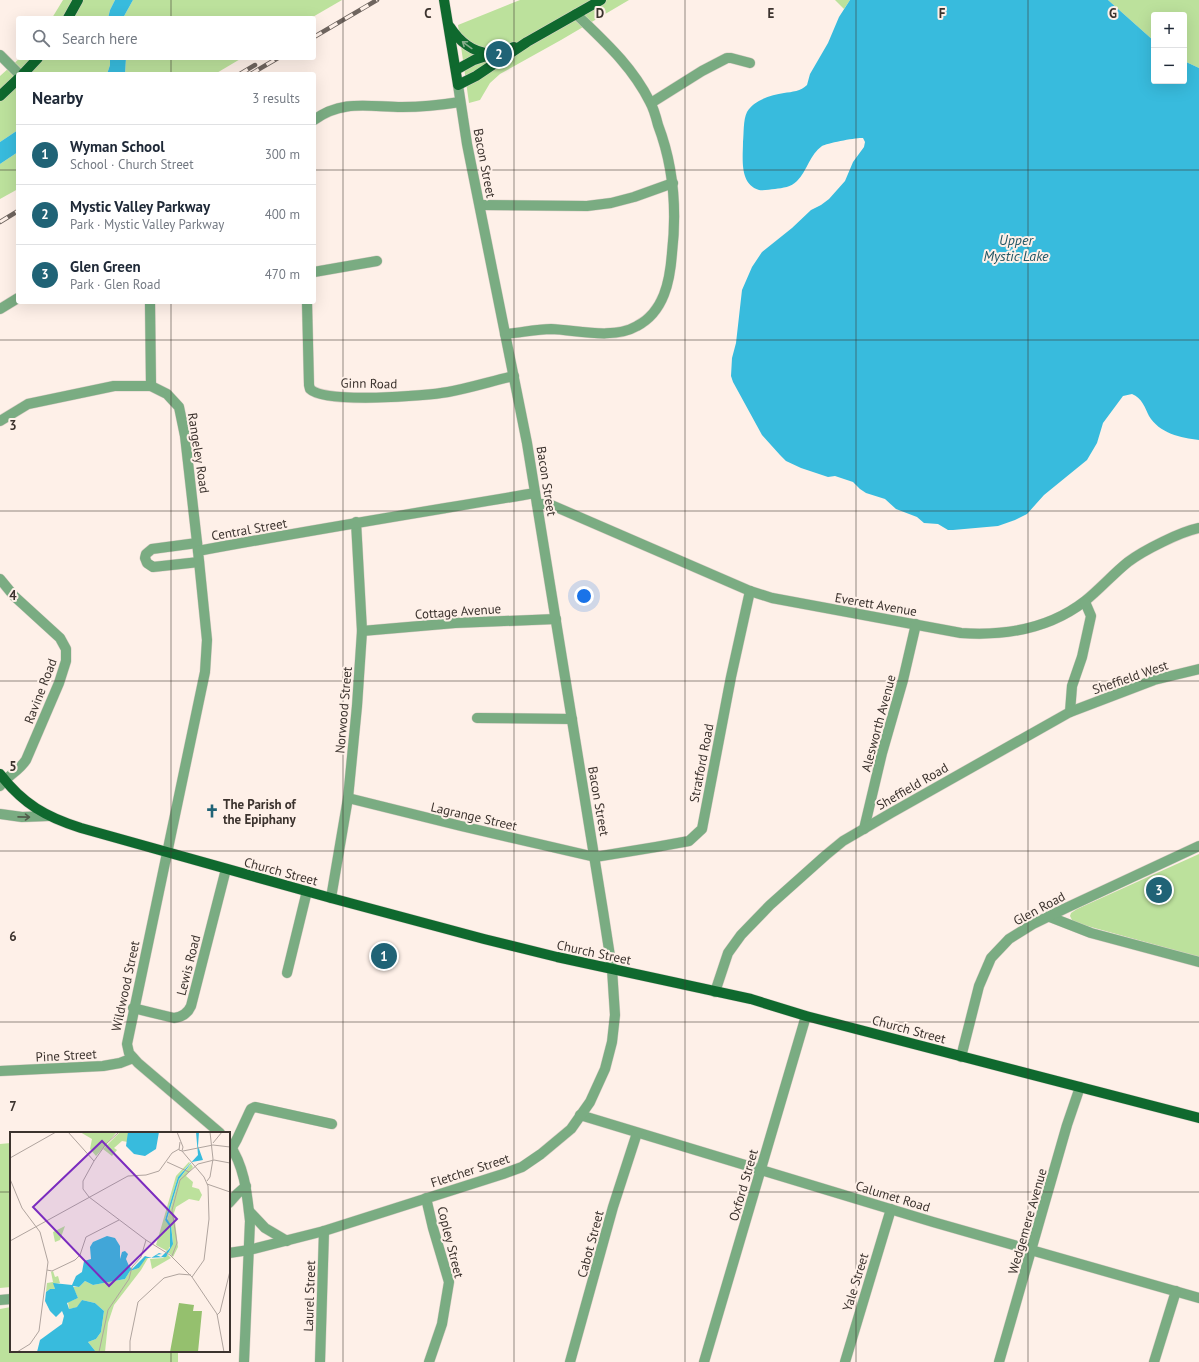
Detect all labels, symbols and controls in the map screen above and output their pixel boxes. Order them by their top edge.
text: C [424,5,432,22]
text: D [596,5,604,22]
text: E [768,5,775,22]
text: F [939,5,946,22]
text: G [1109,5,1117,22]
map controls [1151,12,1187,84]
button: + [1151,12,1187,48]
search box [16,16,316,60]
icon: search [30,27,52,49]
text: Search here [62,29,138,48]
pin: 2 [486,39,512,69]
one-way arrow [462,41,473,49]
button: − [1151,48,1187,84]
text: Nearby [32,87,83,109]
text: 3 results [252,90,300,107]
street label: Bacon Street [469,127,500,200]
text: Wyman School [70,137,165,156]
text: 1 [41,146,49,163]
text: 300 m [265,146,300,163]
text: School · Church Street [70,156,194,173]
text: Mystic Valley Parkway [70,197,210,216]
text: 2 [41,206,49,223]
text: 400 m [265,206,300,223]
text: Park · Mystic Valley Parkway [70,216,224,233]
water label: Upper Mystic Lake [983,231,1049,265]
text: Glen Green [70,257,141,276]
text: 3 [41,266,49,283]
text: 470 m [265,266,300,283]
text: Park · Glen Road [70,276,160,293]
street label: Ginn Road [341,375,397,392]
street label: Rangeley Road [184,412,213,495]
text: 3 [9,417,17,434]
street label: Bacon Street [533,445,560,518]
street label: Central Street [210,514,289,544]
your location [574,586,594,606]
text: 4 [9,587,17,604]
street label: Everett Avenue [833,589,918,620]
street label: Cottage Avenue [414,600,502,623]
street label: Ravine Road [20,656,61,726]
street label: Sheffield West [1090,656,1171,698]
street label: Norwood Street [331,665,356,754]
street label: Alesworth Avenue [857,673,900,774]
street label: Stratford Road [686,722,717,804]
text: 5 [9,758,17,775]
street label: Sheffield Road [873,759,951,814]
street label: Bacon Street [584,765,613,838]
place label: The Parish of the Epiphany [223,796,297,828]
street label: Lagrange Street [429,798,519,835]
church icon: The Parish of the Epiphany [204,803,220,819]
one-way arrow [17,813,30,821]
street label: Church Street [242,853,320,890]
pin: 3 [1146,875,1172,905]
street label: Glen Road [1010,888,1068,929]
text: 6 [9,928,17,945]
street label: Lewis Road [173,933,204,997]
street label: Church Street [555,936,633,969]
street label: Wildwood Street [108,939,143,1033]
pin: 1 [371,941,397,971]
street label: Church Street [870,1011,948,1048]
street label: Pine Street [35,1045,98,1066]
text: 7 [9,1098,17,1115]
inset map [10,1132,230,1352]
street label: Oxford Street [725,1147,762,1223]
street label: Fletcher Street [429,1150,512,1191]
street label: Wedgemere Avenue [1004,1166,1051,1276]
street label: Calumet Road [854,1177,932,1216]
street label: Copley Street [433,1204,468,1280]
street label: Cabot Street [573,1208,608,1280]
street label: Yale Street [839,1250,873,1313]
street label: Laurel Street [300,1259,319,1332]

